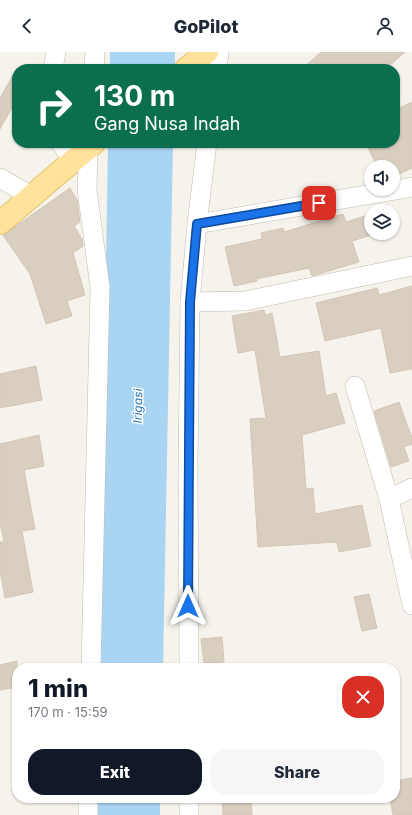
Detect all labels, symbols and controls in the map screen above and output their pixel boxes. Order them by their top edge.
icon: back [16,15,38,37]
icon: person [374,15,396,37]
text: GoPilot [174,16,238,37]
text: 130 m [94,79,175,113]
icon: right [28,80,80,132]
text: Gang Nusa Indah [94,113,240,134]
map controls [364,160,400,240]
button: sound [364,160,400,196]
pin [302,186,336,220]
icon: arrive [308,192,330,214]
button: layers [364,204,400,240]
water label: Irigasi [130,387,145,424]
position arrow [167,585,209,627]
text: 1 min [28,674,88,703]
button: close [342,676,384,718]
text: 170 m · 15:59 [28,704,108,720]
button: Exit [28,749,202,795]
button: Share [210,749,384,795]

